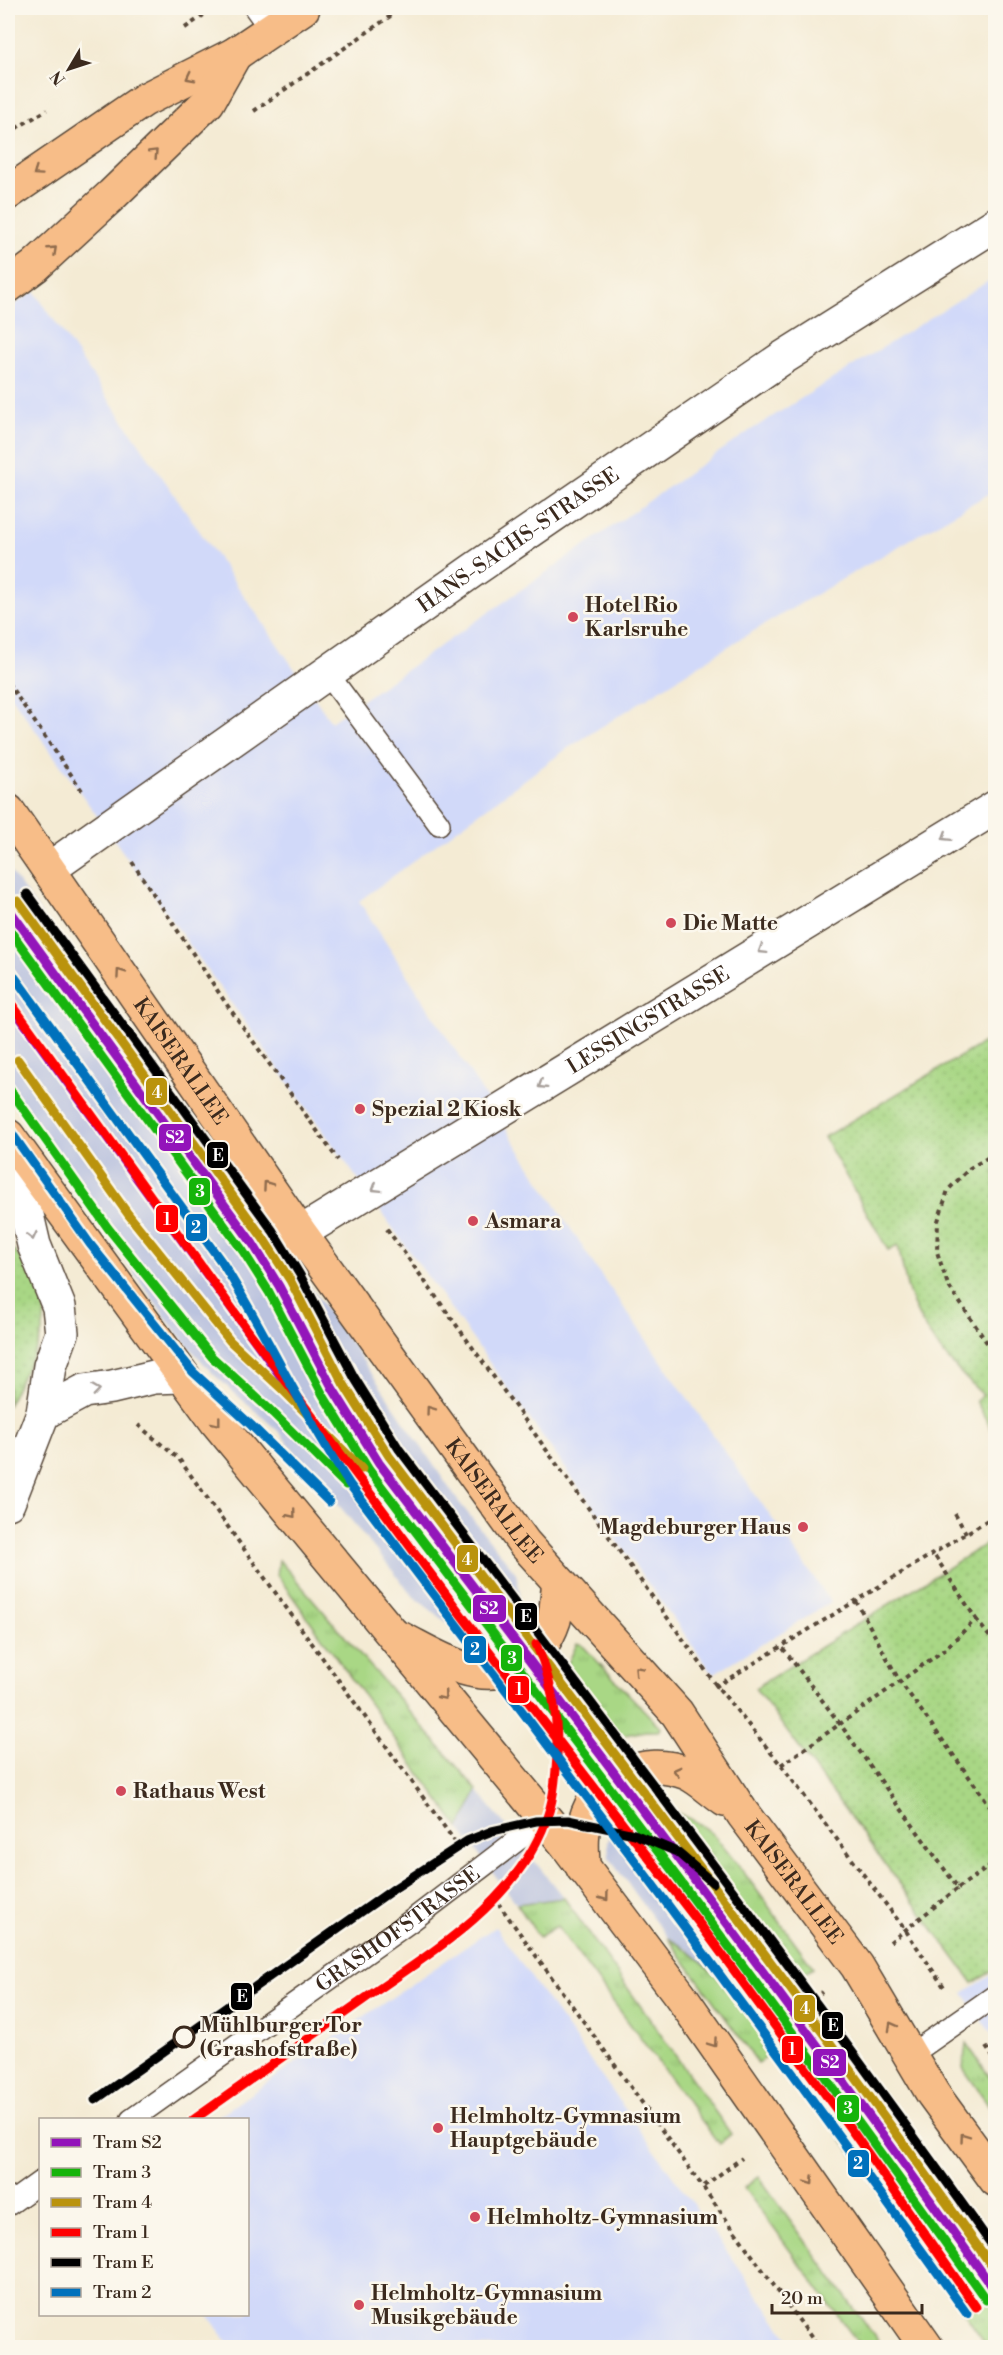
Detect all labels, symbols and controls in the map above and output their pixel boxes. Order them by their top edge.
north arrow [39,39,99,99]
text: N [46,66,70,89]
one-way arrow [185,70,196,81]
one-way arrow [146,150,157,161]
one-way arrow [33,165,44,176]
one-way arrow [46,246,57,257]
street label: HANS-SACHS-STRASSE [413,462,624,619]
place label: Hotel Rio Karlsruhe [585,593,688,643]
marker: Hotel Rio Karlsruhe [566,610,580,624]
one-way arrow [942,830,952,842]
place label: Die Matte [683,911,778,937]
marker: Die Matte [664,916,678,930]
one-way arrow [758,943,768,955]
street label: LESSINGSTRASSE [563,961,734,1080]
one-way arrow [116,968,127,979]
street label: KAISERALLEE [127,993,233,1130]
line badge: 4 [145,1077,168,1106]
one-way arrow [538,1078,548,1090]
text: 4 [152,1083,163,1103]
place label: Spezial 2 Kiosk [372,1097,522,1123]
marker: Spezial 2 Kiosk [353,1102,367,1116]
line badge: S2 [158,1123,192,1152]
text: S2 [165,1128,185,1148]
line badge: E [206,1141,229,1169]
text: E [212,1146,224,1166]
line badge: 3 [188,1177,211,1206]
one-way arrow [263,1180,274,1191]
one-way arrow [372,1180,382,1192]
text: 3 [195,1182,205,1202]
line badge: 1 [155,1204,179,1233]
place label: Asmara [484,1209,562,1235]
text: 1 [163,1210,171,1230]
line badge: 2 [185,1213,208,1242]
marker: Asmara [466,1214,480,1228]
text: 2 [191,1218,201,1238]
one-way arrow [24,1231,37,1241]
one-way arrow [91,1384,100,1396]
one-way arrow [426,1405,437,1416]
one-way arrow [209,1416,220,1427]
street label: KAISERALLEE [439,1434,548,1569]
one-way arrow [284,1507,295,1518]
place label: Magdeburger Haus [600,1515,791,1541]
marker: Magdeburger Haus [796,1520,810,1534]
line badge: 4 [456,1544,479,1573]
text: 4 [462,1550,473,1570]
line badge: S2 [472,1594,507,1623]
text: S2 [479,1599,499,1619]
line badge: E [514,1602,538,1631]
text: E [520,1607,532,1627]
line badge: 2 [463,1635,487,1664]
text: 2 [470,1640,480,1660]
line badge: 3 [500,1644,523,1672]
text: 3 [507,1649,517,1669]
one-way arrow [634,1666,645,1677]
line badge: 1 [507,1675,530,1704]
text: 1 [515,1680,523,1700]
one-way arrow [435,1690,446,1701]
one-way arrow [672,1765,682,1778]
place label: Rathaus West [133,1779,266,1805]
marker: Rathaus West [114,1784,128,1798]
street label: KAISERALLEE [738,1815,848,1950]
street label: GRASHOFSTRASSE [311,1861,486,1999]
one-way arrow [598,1890,609,1901]
line badge: E [230,1982,253,2011]
text: E [236,1987,248,2007]
line badge: 4 [793,1994,816,2023]
text: 4 [800,1999,811,2019]
line badge: E [821,2011,844,2040]
place label: Mühlburger Tor (Grashofstraße) [200,2013,362,2063]
text: E [827,2016,839,2036]
one-way arrow [888,2022,899,2032]
marker: Mühlburger Tor (Grashofstraße) [173,2026,195,2048]
line badge: 1 [781,2035,804,2064]
one-way arrow [706,2037,717,2048]
text: 1 [788,2040,796,2060]
line badge: S2 [812,2048,847,2077]
text: S2 [820,2053,840,2073]
line badge: 3 [836,2094,860,2123]
text: 3 [843,2099,853,2119]
place label: Helmholtz-Gymnasium Hauptgebäude [450,2104,681,2154]
legend [39,2118,249,2316]
marker: Helmholtz-Gymnasium Hauptgebäude [431,2121,445,2135]
text: Tram S2 [93,2131,162,2154]
one-way arrow [961,2133,972,2144]
line badge: 2 [847,2149,870,2178]
text: 2 [853,2154,863,2174]
text: Tram 3 [93,2161,151,2184]
one-way arrow [803,2174,814,2185]
text: Tram 4 [93,2191,152,2214]
place label: Helmholtz-Gymnasium [487,2205,718,2231]
marker: Helmholtz-Gymnasium [468,2210,482,2224]
text: Tram 1 [93,2221,149,2244]
text: Tram E [93,2251,154,2274]
scale bar [772,2277,922,2315]
text: Tram 2 [93,2281,151,2304]
place label: Helmholtz-Gymnasium Musikgebäude [371,2281,602,2331]
text: 20 m [781,2287,823,2310]
marker: Helmholtz-Gymnasium Musikgebäude [352,2298,366,2312]

